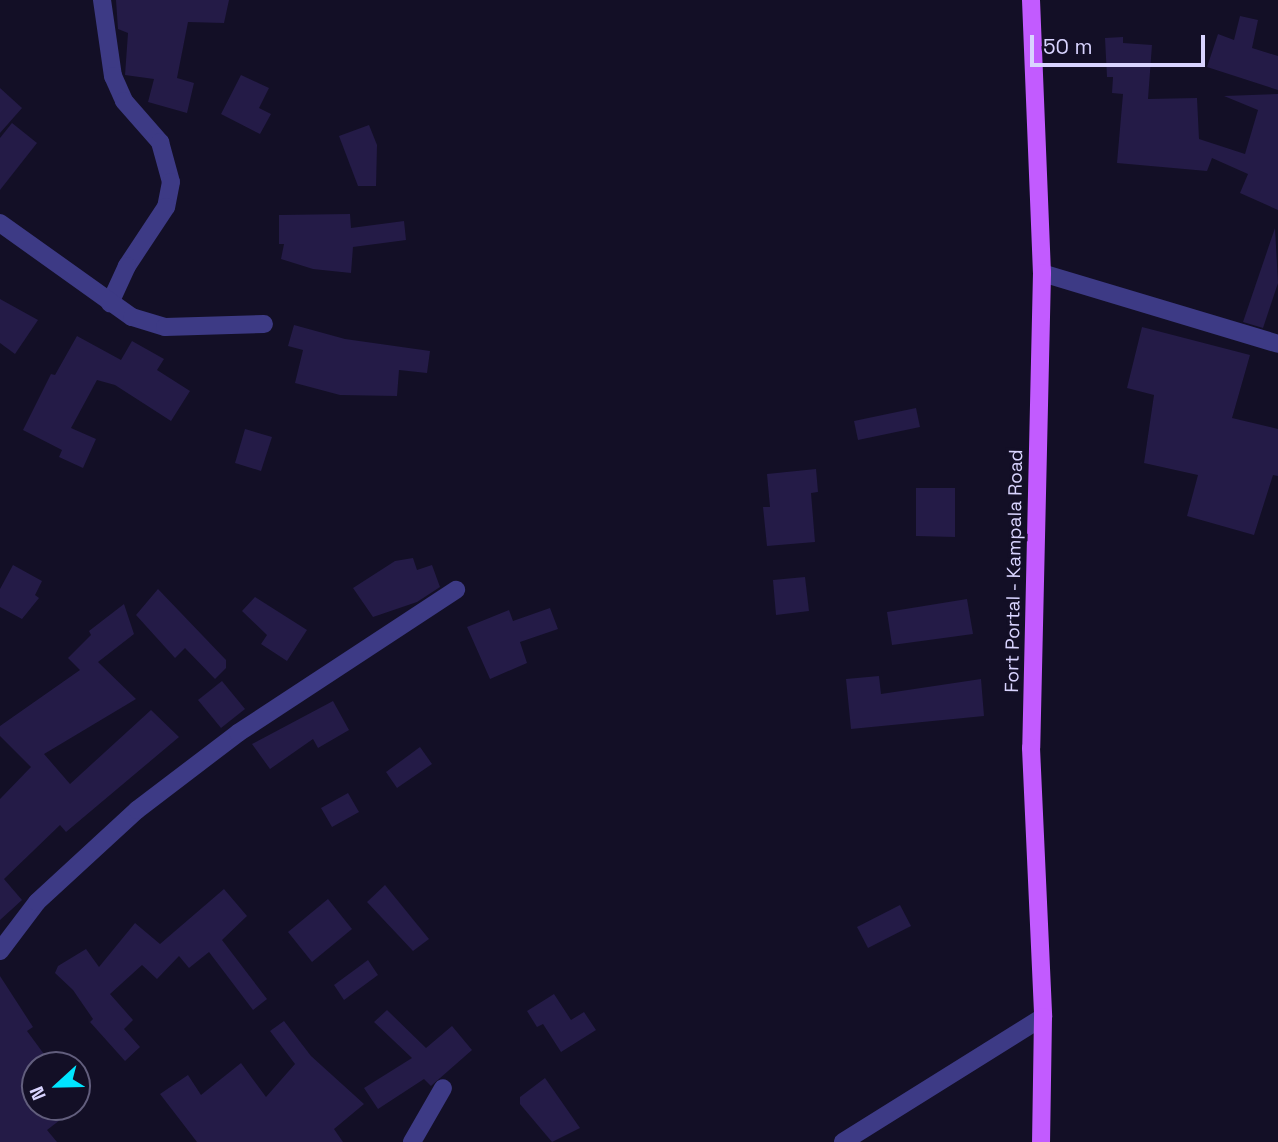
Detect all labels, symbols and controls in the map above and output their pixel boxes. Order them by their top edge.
scale bar [1033,21,1208,65]
text: 50 m [1043,33,1093,60]
street label: Fort Portal - Kampala Road [1000,449,1028,693]
north arrow [21,1051,91,1121]
text: N [24,1083,52,1104]

